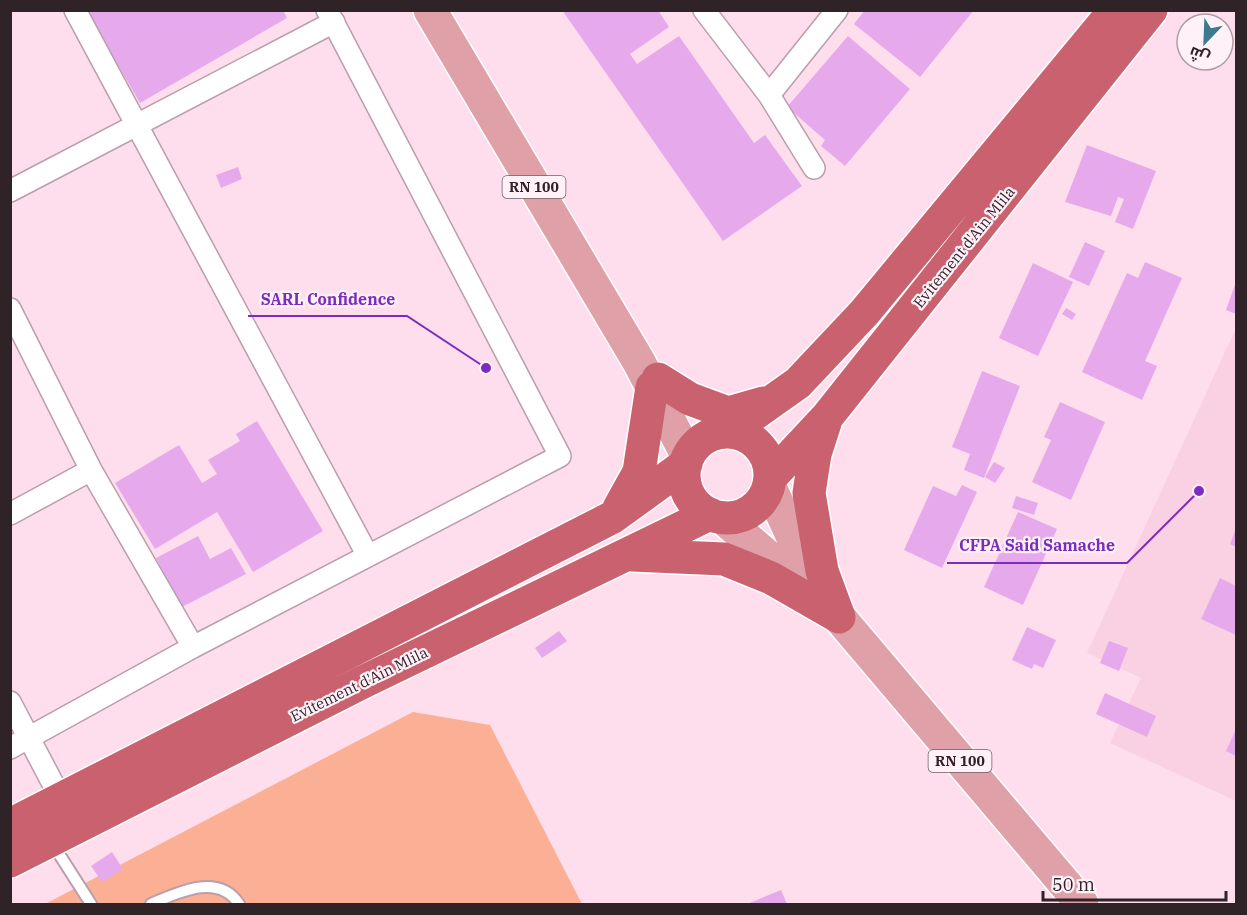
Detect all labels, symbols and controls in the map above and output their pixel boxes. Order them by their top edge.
north arrow [1175,12,1235,72]
text: ش [1186,43,1212,69]
road number: RN 100 [502,176,566,198]
street label: Evitement d'Ain Mlila [909,182,1019,312]
callout: SARL Confidence [248,282,407,316]
text: SARL Confidence [261,289,395,309]
callout: CFPA Said Samache [947,529,1127,563]
text: CFPA Said Samache [959,535,1115,555]
street label: Evitement d'Ain Mlila [287,642,431,726]
road number: RN 100 [928,750,992,772]
scale bar [1043,864,1226,902]
text: 50 m [1052,873,1095,896]

